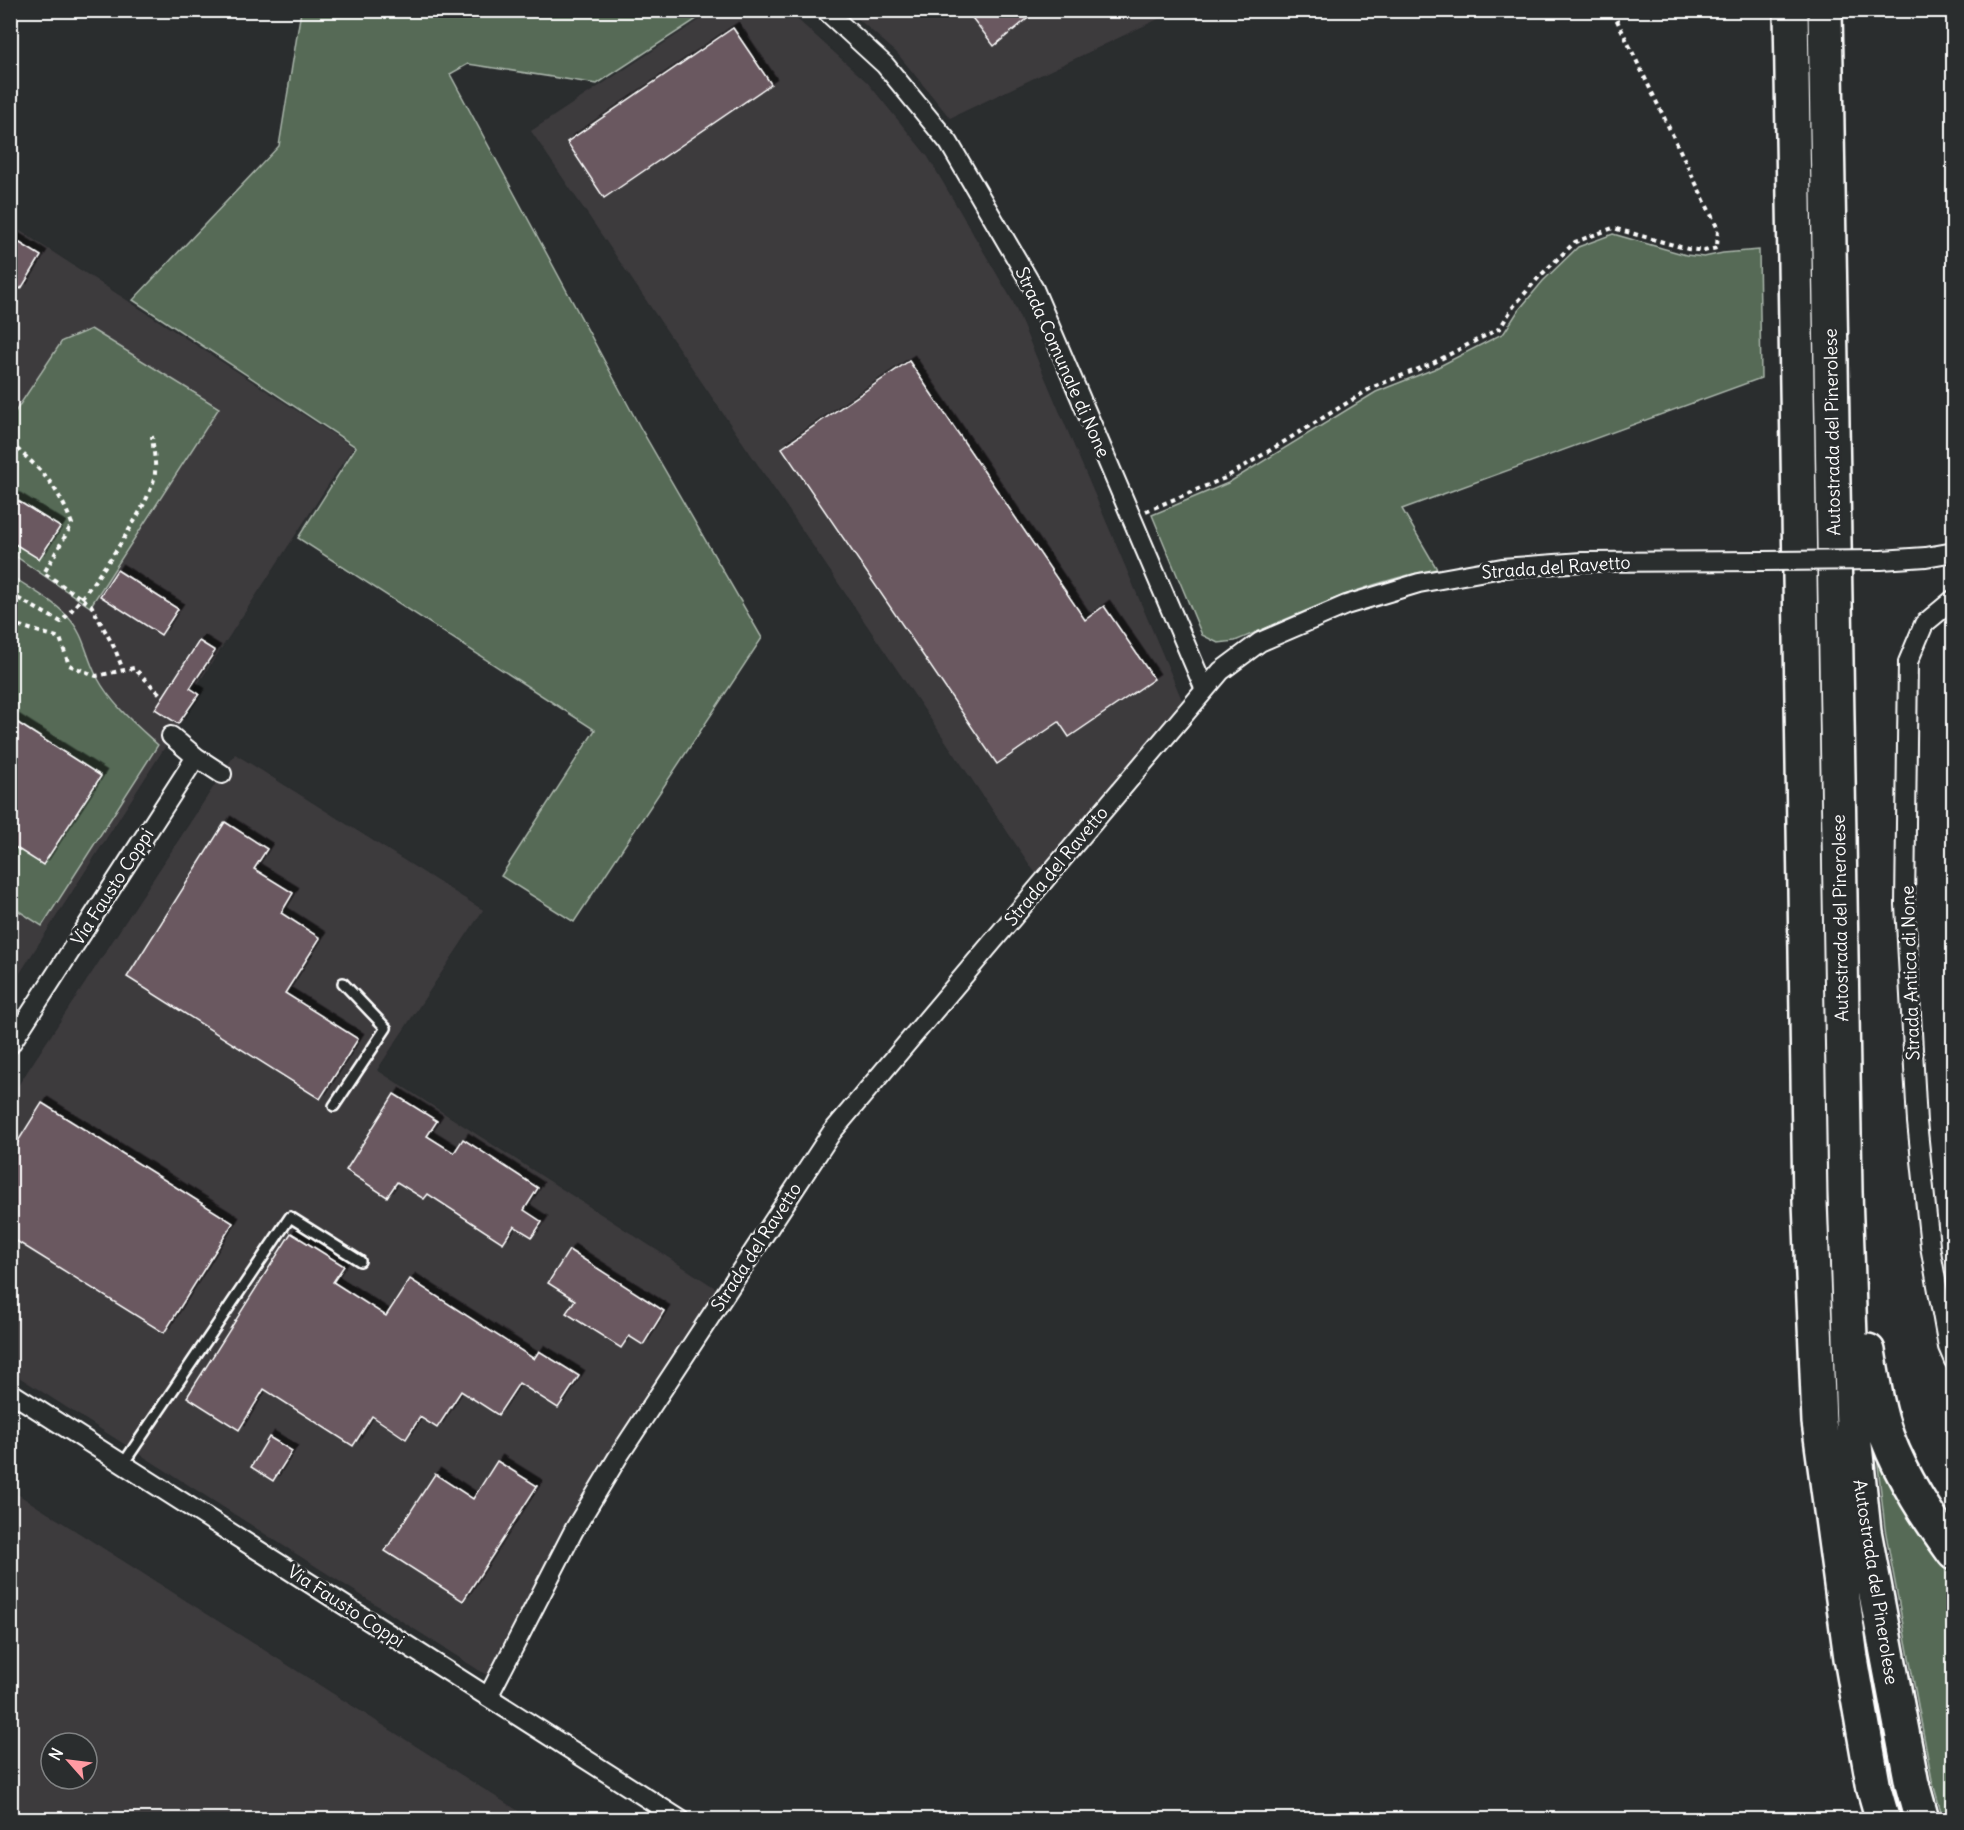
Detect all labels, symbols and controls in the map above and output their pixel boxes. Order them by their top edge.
street label: Strada Comunale di None [1011,263,1115,461]
street label: Autostrada del Pinerolese [1819,328,1845,536]
street label: Strada del Ravetto [1481,550,1631,584]
street label: Strada del Ravetto [999,802,1113,930]
street label: Autostrada del Pinerolese [1827,814,1853,1022]
street label: Via Fausto Coppi [66,824,158,950]
street label: Strada Antica di None [1895,885,1925,1061]
street label: Strada del Ravetto [706,1178,806,1316]
street label: Autostrada del Pinerolese [1848,1478,1904,1686]
street label: Via Fausto Coppi [283,1560,409,1652]
north arrow [39,1731,99,1791]
text: N [44,1744,67,1764]

